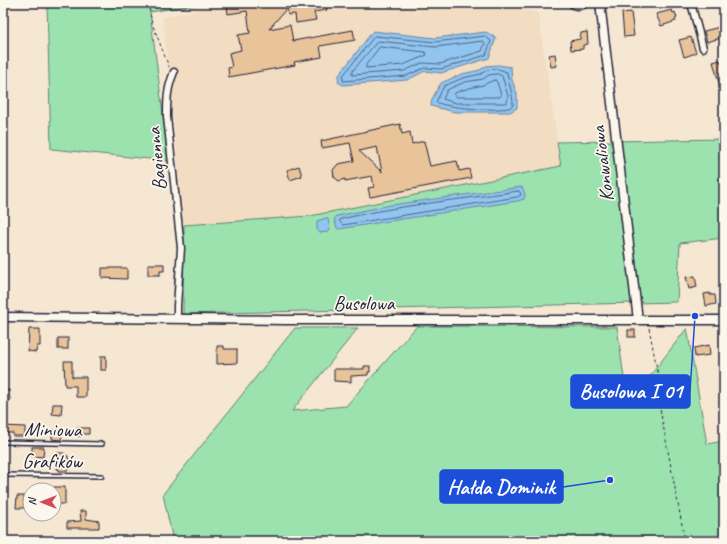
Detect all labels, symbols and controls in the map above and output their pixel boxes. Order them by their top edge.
street label: Konwaliowa [585,123,620,203]
street label: Bagienna [141,125,172,192]
street label: Busolowa [333,291,396,316]
callout: Busolowa I 01 [571,375,690,408]
text: Busolowa I 01 [580,378,685,404]
street label: Miniowa [24,417,83,443]
street label: Grafików [22,449,83,474]
callout: Hałda Dominik [440,470,563,503]
text: Hałda Dominik [447,474,557,500]
north arrow [22,482,62,522]
text: N [25,496,39,505]

